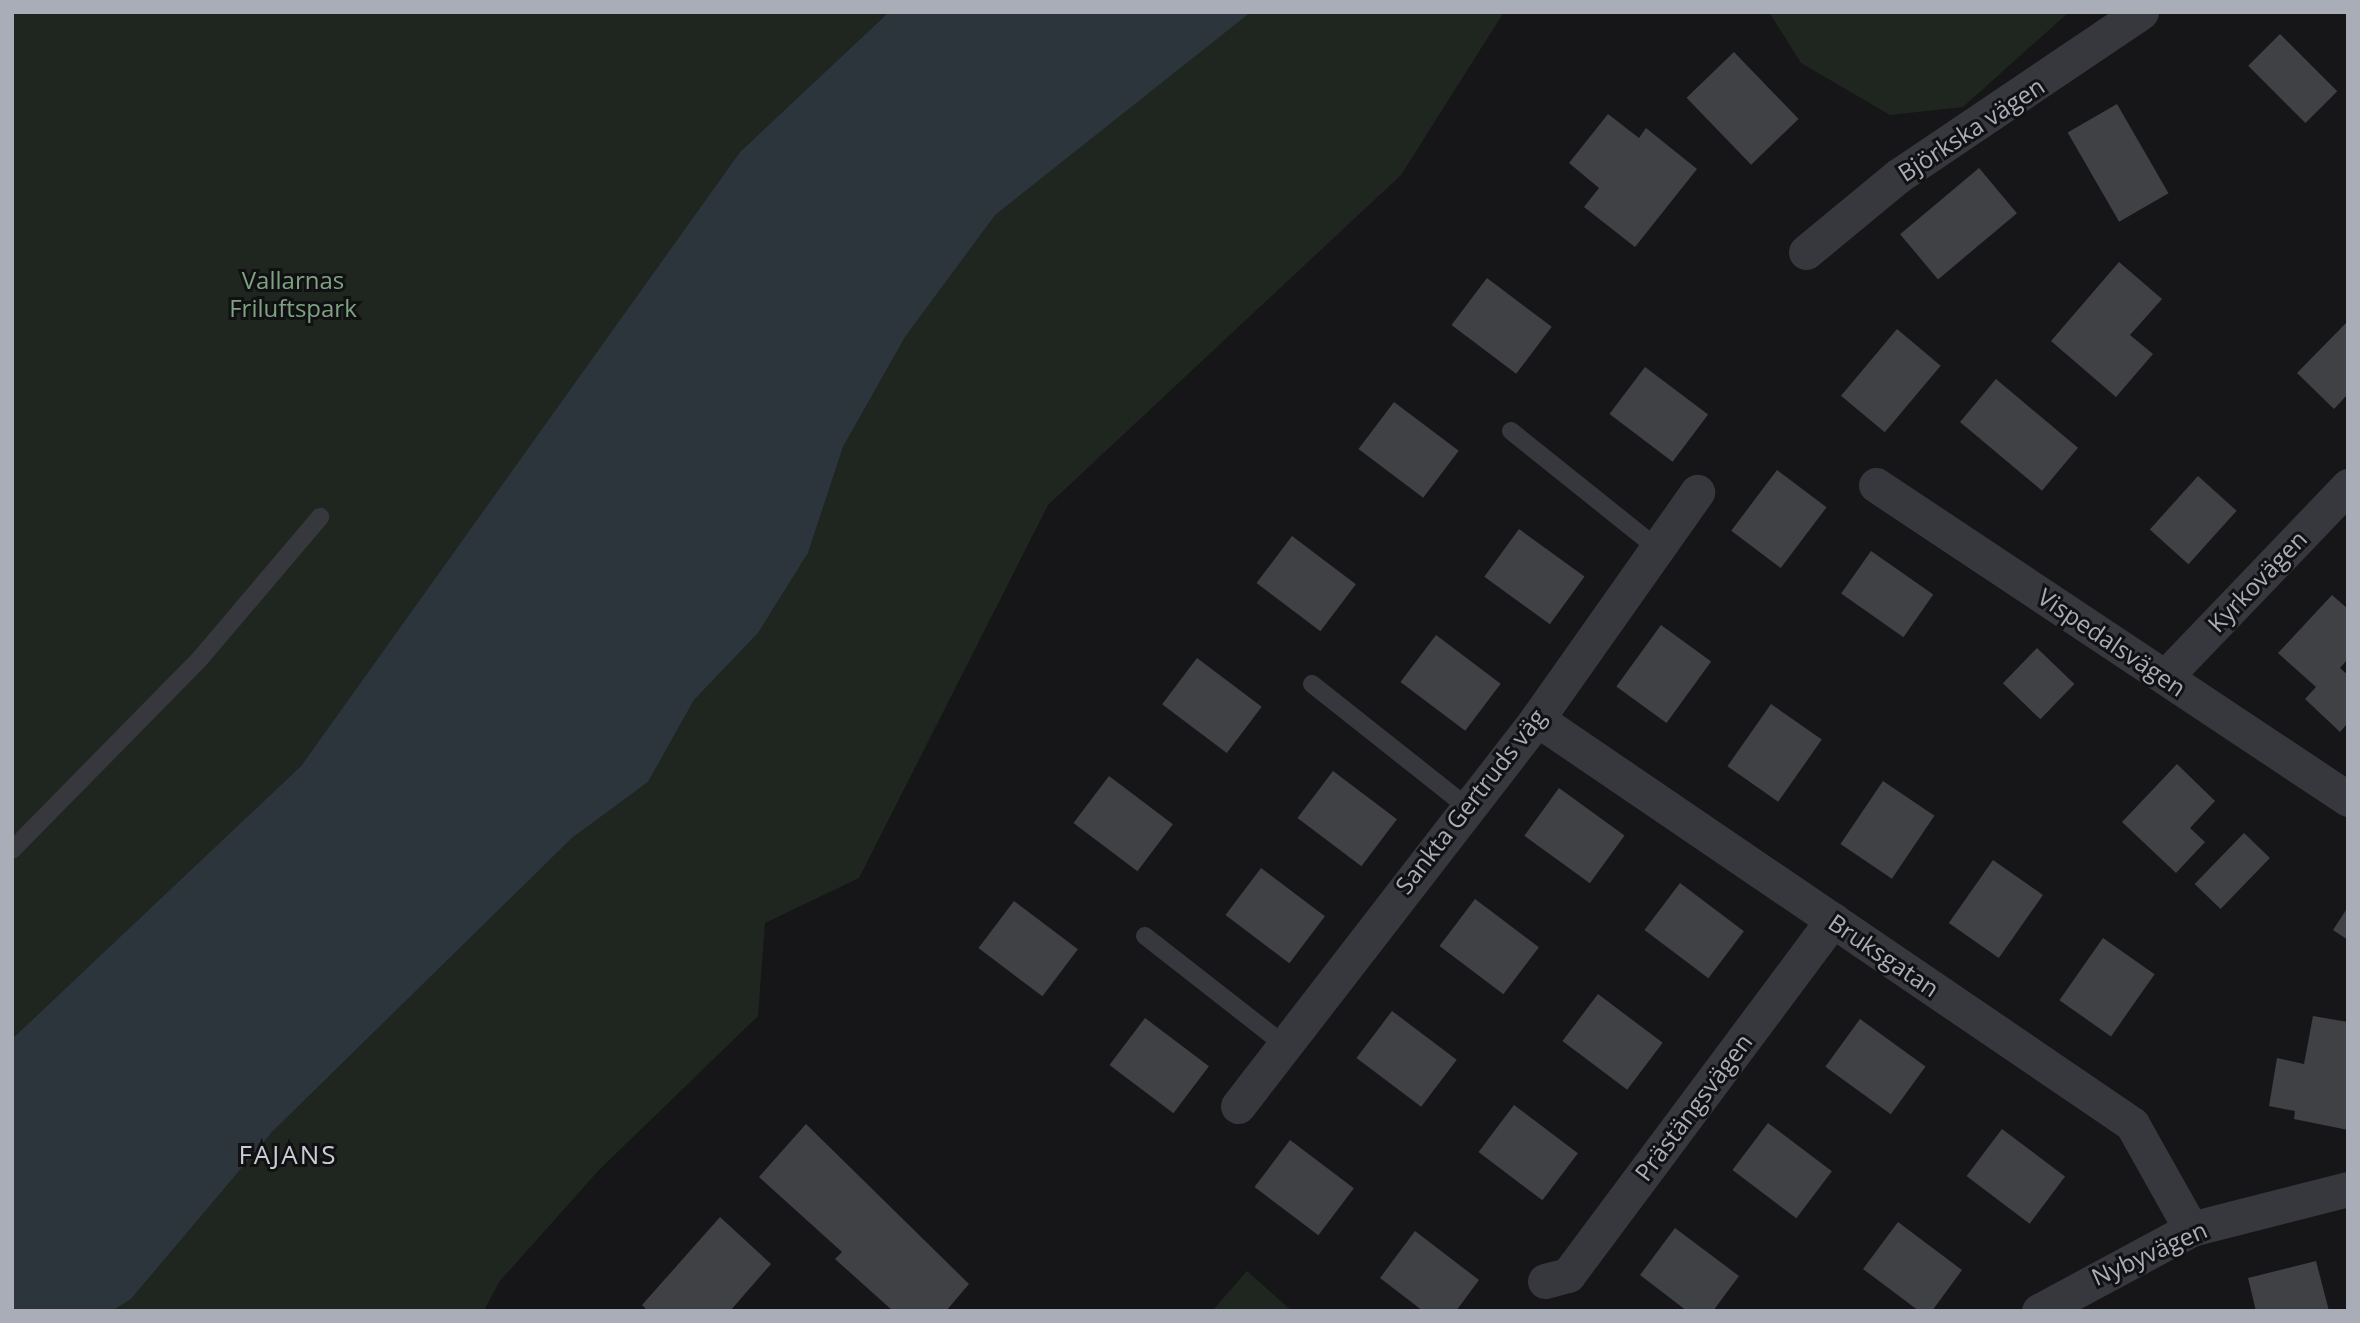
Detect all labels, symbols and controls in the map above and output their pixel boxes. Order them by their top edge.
street label: Björkska vägen [1892,71,2050,187]
park label: Vallarnas Friluftspark [229,266,357,322]
street label: Kyrkovägen [2201,524,2313,638]
street label: Vispedalsvägen [2033,582,2191,702]
street label: Sankta Gertruds väg [1389,703,1551,899]
street label: Bruksgatan [1823,908,1945,1002]
street label: Prästängsvägen [1628,1028,1758,1186]
district label: FAJANS [239,1139,337,1171]
street label: Nybyvägen [2087,1215,2211,1291]

